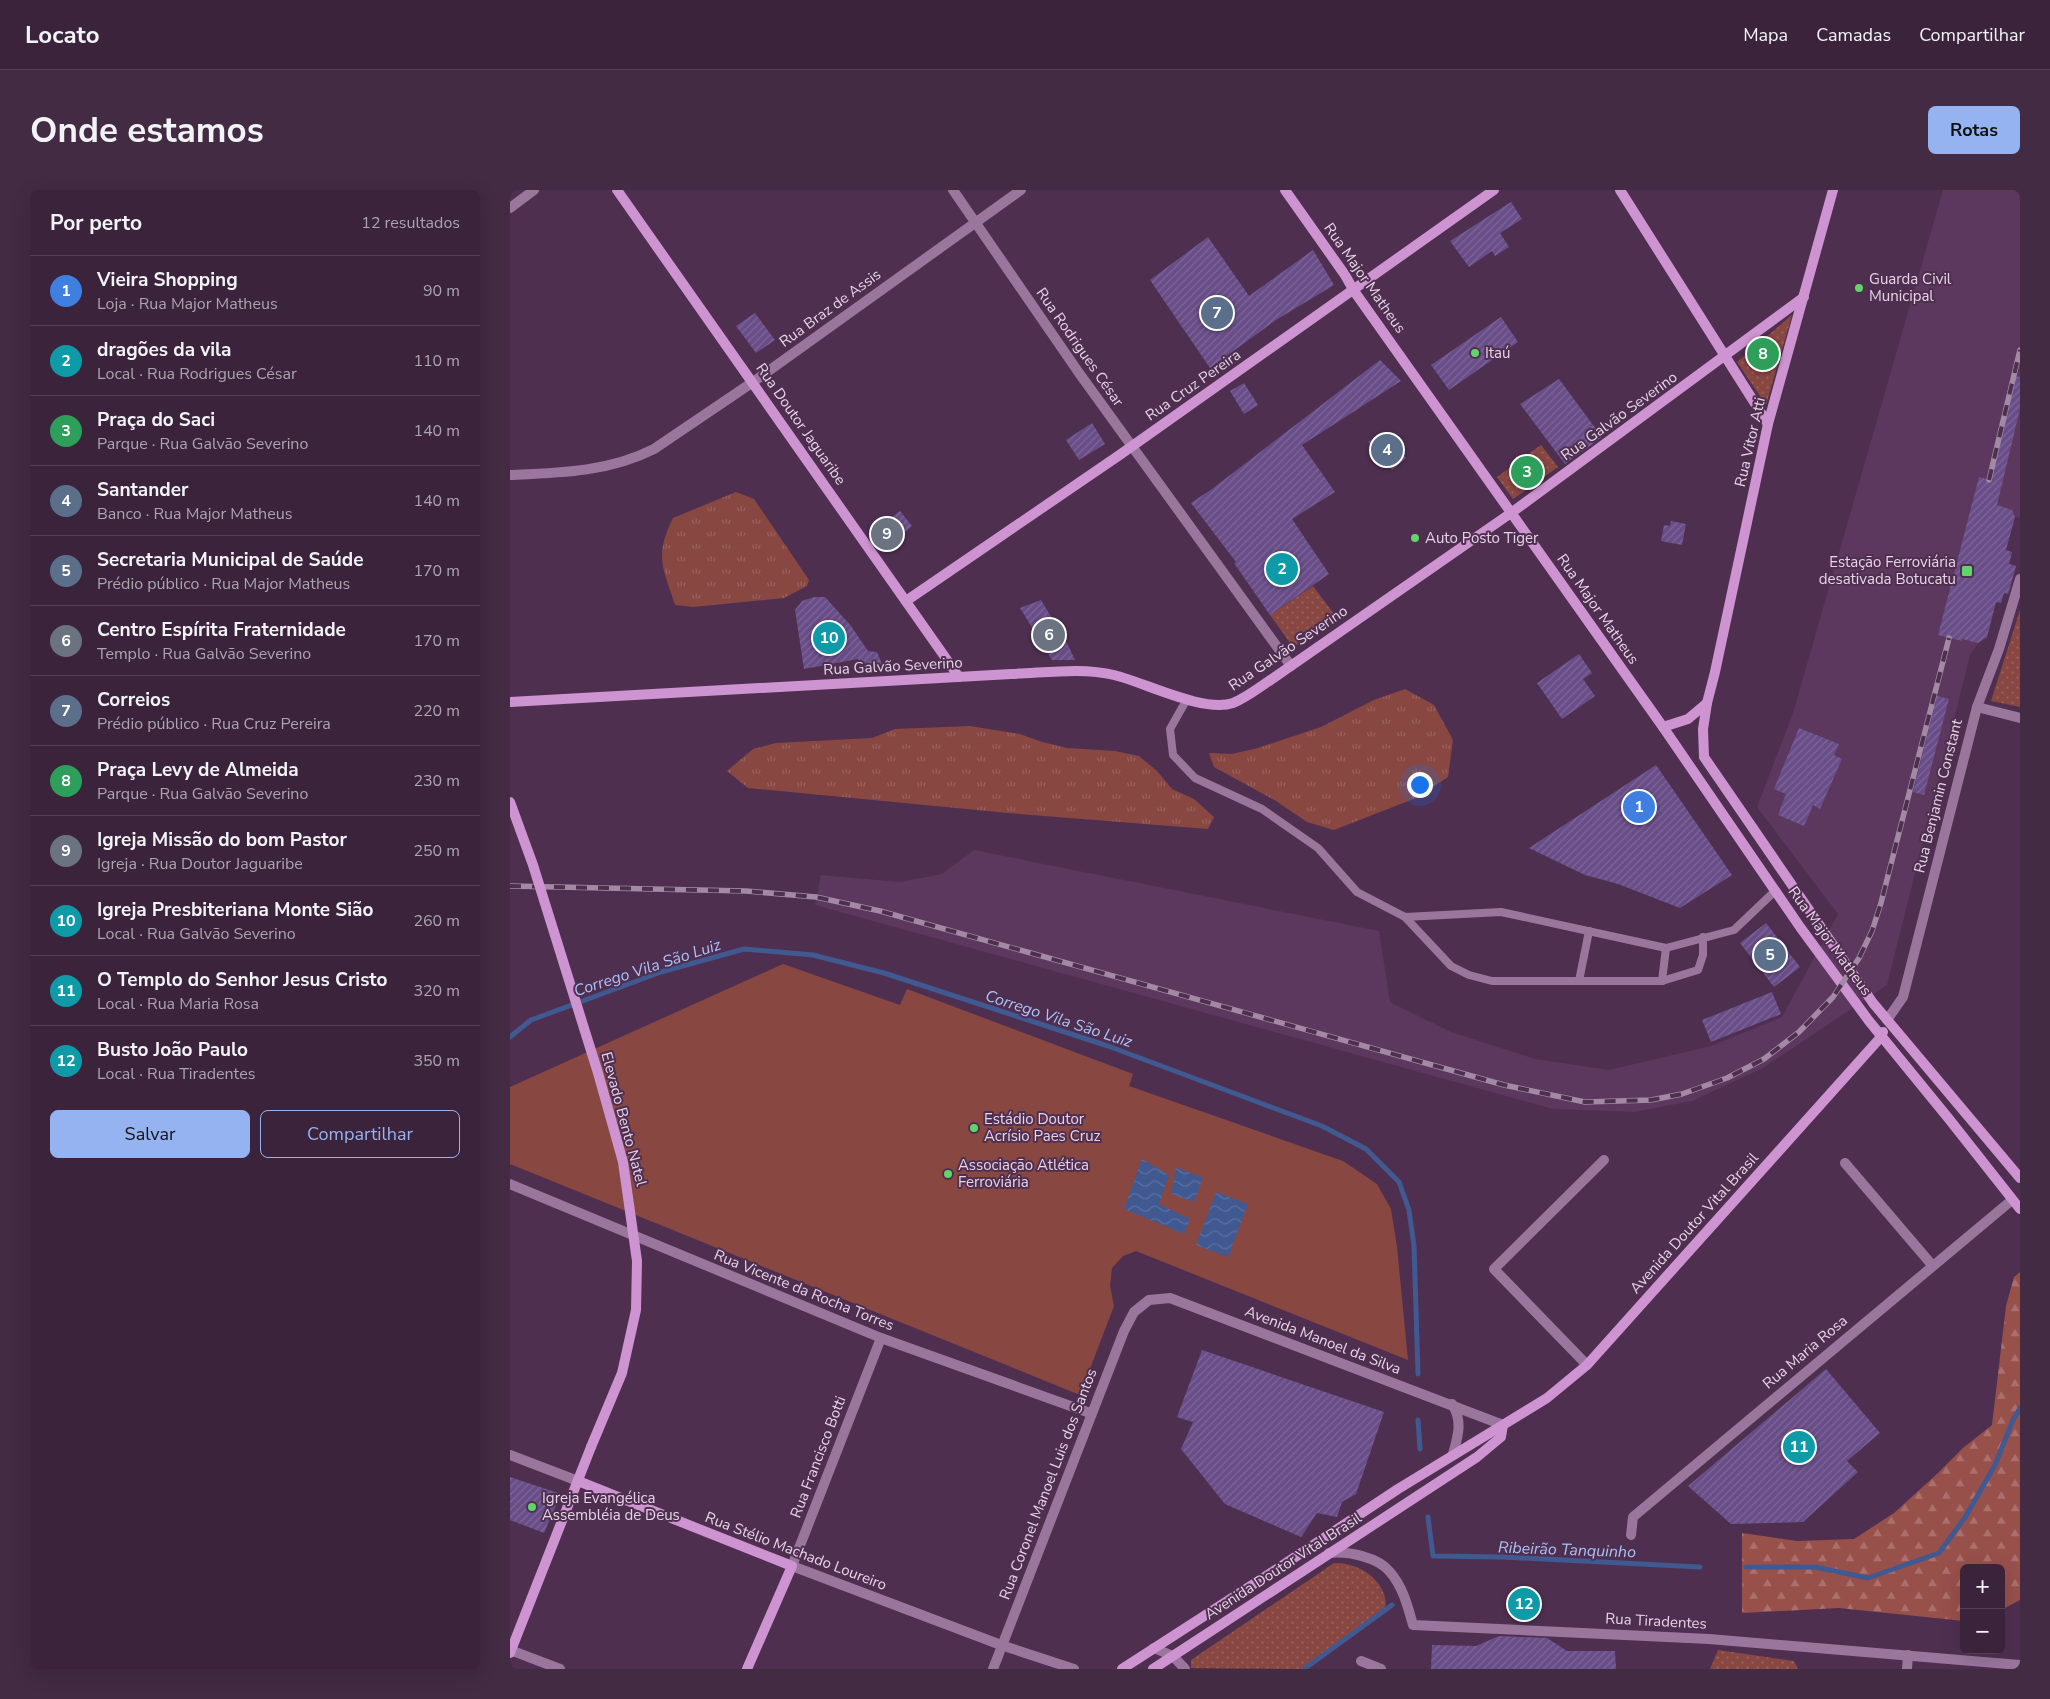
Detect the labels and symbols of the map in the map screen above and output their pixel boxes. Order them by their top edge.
street label: Rua Major Matheus [1319,219,1411,337]
street label: Rua Braz de Assis [775,264,885,352]
place label: Guarda Civil Municipal [1869,269,1952,306]
marker: Guarda Civil Municipal [1853,282,1865,294]
street label: Rua Rodrigues César [1032,284,1129,411]
pin: 7 [1201,294,1233,332]
pin: 8 [1747,335,1779,373]
place label: Itaú [1485,343,1510,363]
street label: Rua Cruz Pereira [1141,345,1245,425]
marker: Itaú [1469,347,1481,359]
street label: Rua Doutor Jaguaribe [751,359,851,489]
street label: Rua Galvão Severino [1557,367,1681,465]
street label: Rua Vitor Atti [1730,395,1770,489]
pin: 4 [1371,431,1403,469]
pin: 3 [1511,453,1543,491]
pin: 9 [871,515,903,553]
place label: Auto Posto Tiger [1425,528,1539,548]
marker: Auto Posto Tiger [1409,532,1421,544]
pin: 2 [1266,550,1298,588]
street label: Rua Major Matheus [1552,550,1644,668]
place label: Estação Ferroviária desativada Botucatu [1819,552,1956,589]
marker: Estação Ferroviária desativada Botucatu [1960,564,1974,578]
street label: Rua Galvão Severino [1225,601,1351,695]
pin: 6 [1033,616,1065,654]
pin: 10 [813,619,845,657]
street label: Rua Galvão Severino [823,652,963,680]
street label: Rua Benjamin Constant [1909,716,1967,875]
your location [1407,772,1433,798]
pin: 1 [1623,788,1655,826]
street label: Rua Major Matheus [1784,882,1876,1000]
water label: Corrego Vila São Luiz [571,934,724,1002]
pin: 5 [1754,936,1786,974]
water label: Corrego Vila São Luiz [982,985,1136,1053]
street label: Elevado Bento Natel [596,1050,652,1189]
place label: Estádio Doutor Acrísio Paes Cruz [984,1109,1101,1146]
marker: Estádio Doutor Acrísio Paes Cruz [968,1122,980,1134]
street label: Avenida Doutor Vital Brasil [1625,1148,1763,1298]
place label: Associação Atlética Ferroviária [958,1155,1089,1192]
marker: Associação Atlética Ferroviária [942,1168,954,1180]
street label: Rua Vicente da Rocha Torres [711,1245,897,1335]
street label: Avenida Manoel da Silva [1242,1301,1404,1379]
street label: Rua Maria Rosa [1758,1311,1852,1393]
street label: Rua Coronel Manoel Luis dos Santos [995,1366,1101,1602]
street label: Rua Francisco Botti [786,1393,850,1521]
pin: 11 [1783,1428,1815,1466]
place label: Igreja Evangélica Assembléia de Deus [542,1488,680,1525]
marker: Igreja Evangélica Assembléia de Deus [526,1501,538,1513]
street label: Rua Stélio Machado Loureiro [702,1507,890,1595]
street label: Avenida Doutor Vital Brasil [1201,1507,1366,1624]
water label: Ribeirão Tanquinho [1498,1537,1636,1563]
pin: 12 [1508,1585,1540,1623]
street label: Rua Tiradentes [1605,1608,1707,1634]

